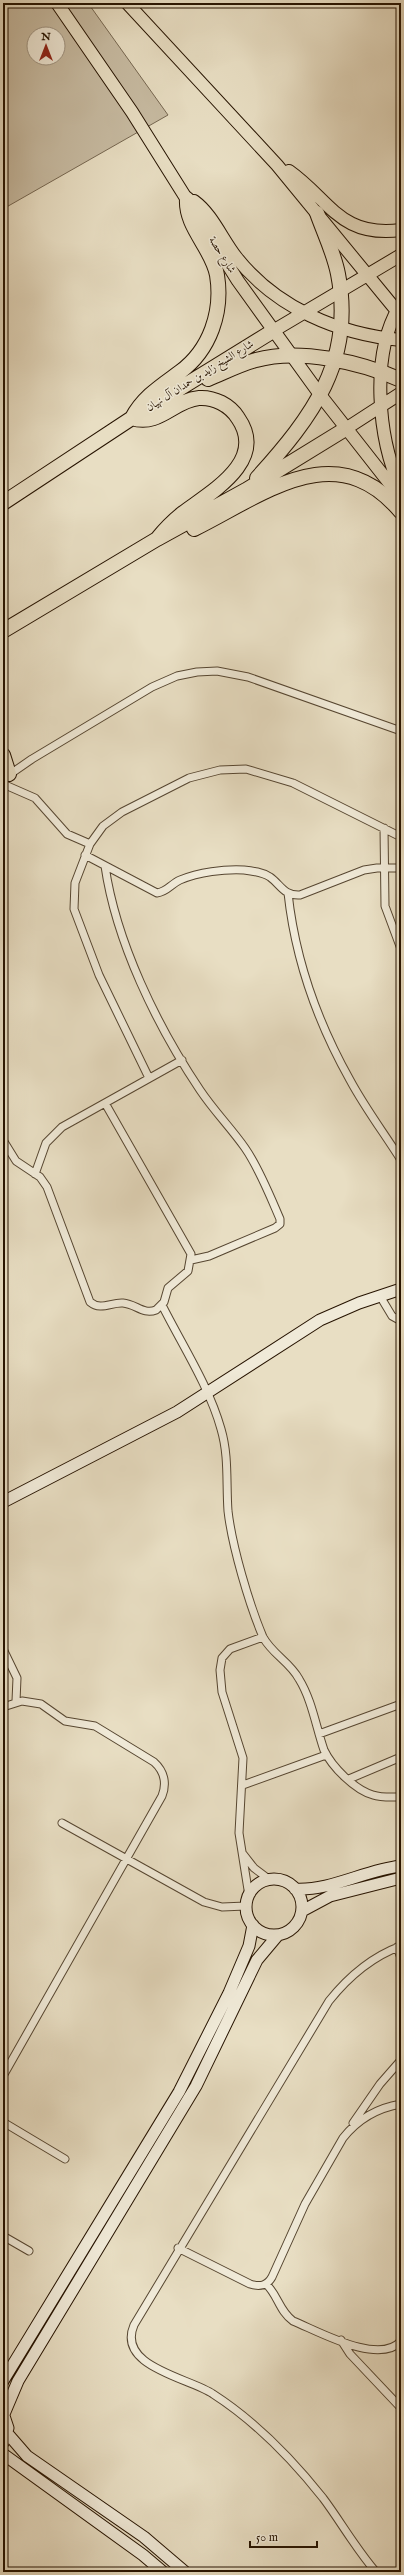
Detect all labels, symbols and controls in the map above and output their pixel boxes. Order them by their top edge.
north arrow [26,26,66,66]
text: N [40,30,51,44]
street label: شارع حصة [204,234,239,277]
street label: شارع الشيخ زايد بن حمدان آل نهيان [143,336,258,417]
scale bar [250,2523,317,2549]
text: 50 m [256,2530,278,2545]

